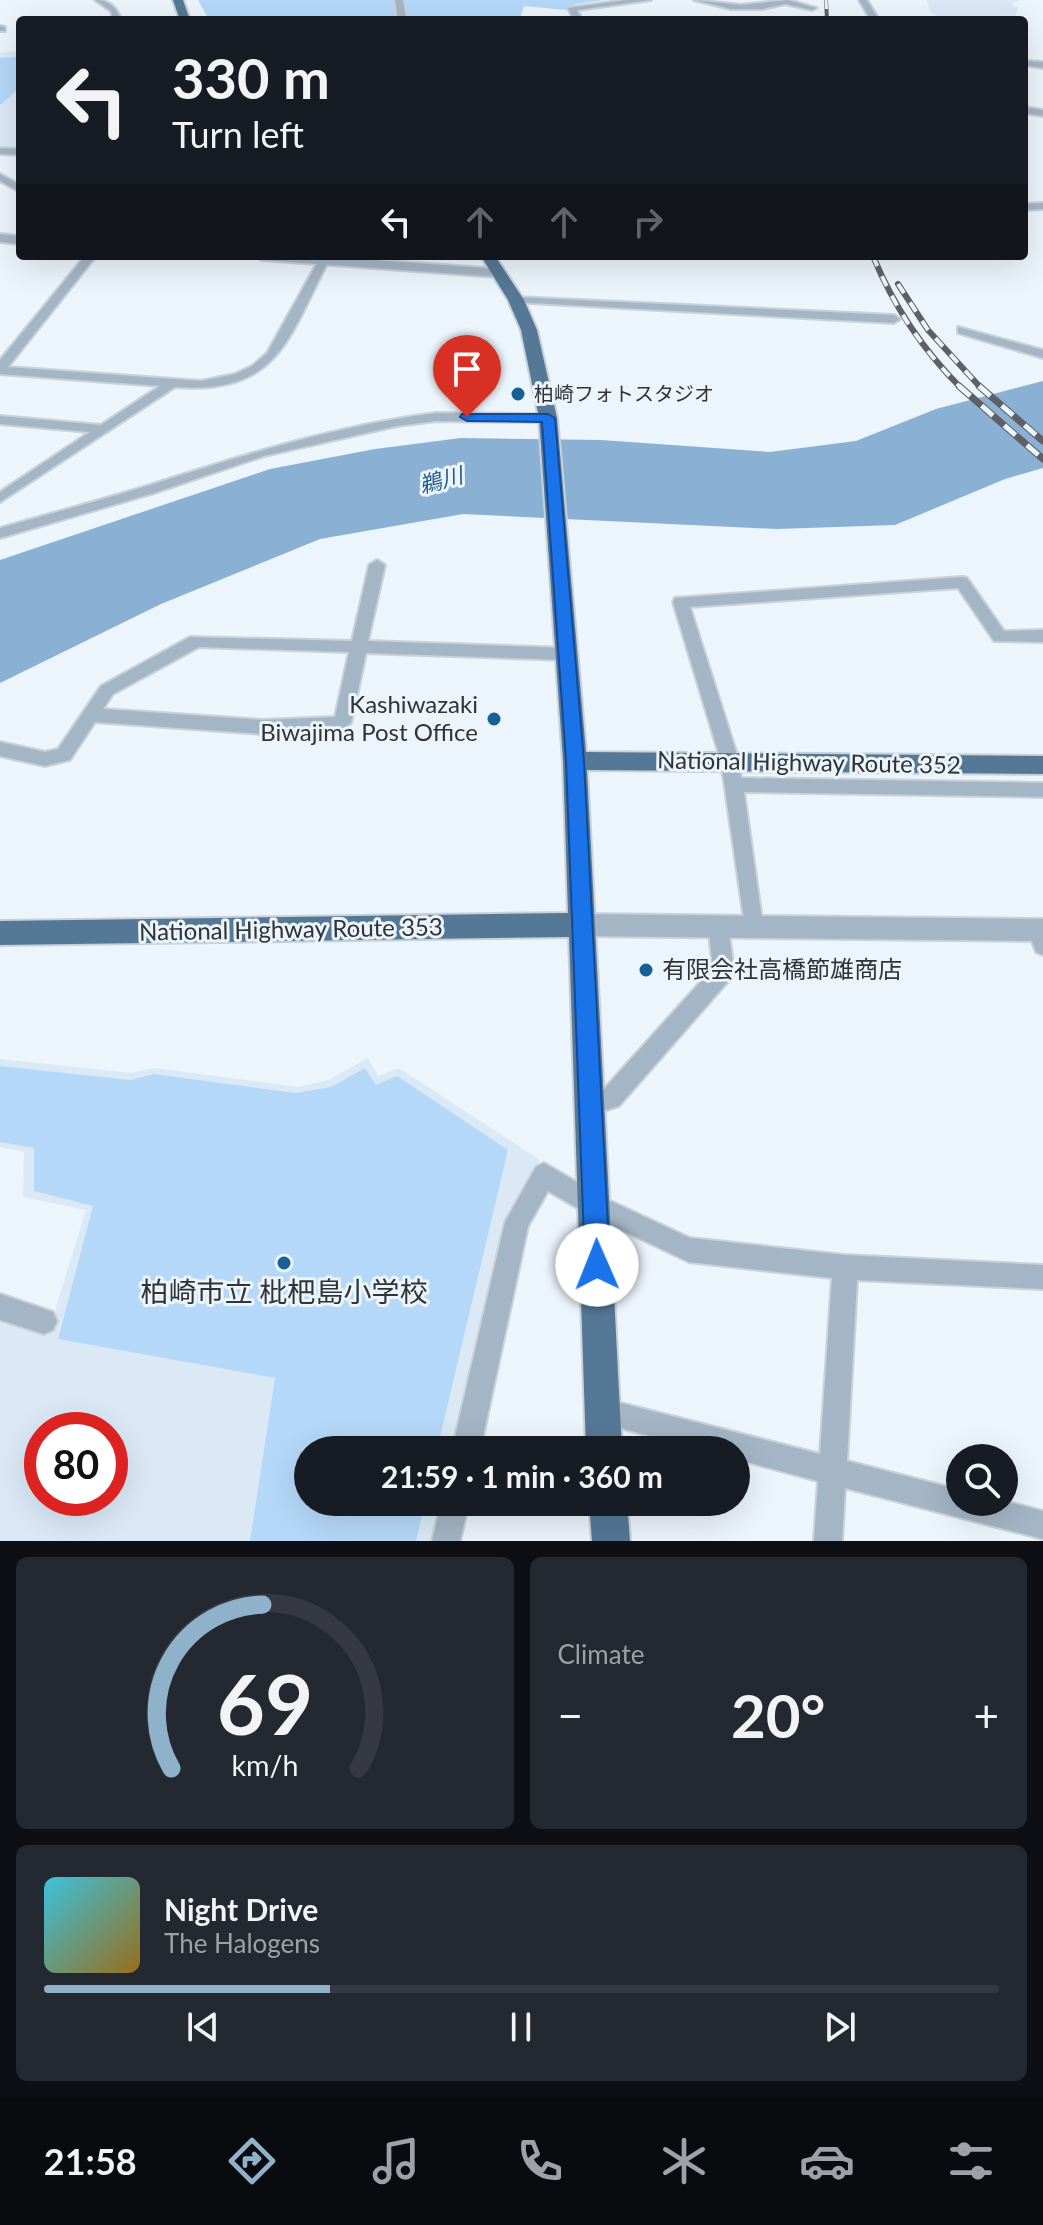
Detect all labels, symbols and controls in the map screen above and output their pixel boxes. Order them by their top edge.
text: 330 m [172,44,330,111]
icon: left [40,48,144,152]
text: Turn left [172,112,304,156]
icon: left [374,200,418,244]
icon: ahead [458,200,502,244]
icon: ahead [542,200,586,244]
icon: right [626,200,670,244]
pin [433,335,501,417]
icon: arrive [445,347,489,391]
place label: 柏崎フォトスタジオ [534,381,714,405]
marker: 柏崎フォトスタジオ [509,385,527,403]
water label: 鵜川 [416,460,468,498]
place label: Kashiwazaki Biwajima Post Office [260,689,478,746]
marker: Kashiwazaki Biwajima Post Office [485,710,503,728]
street label: National Highway Route 352 [657,744,961,779]
street label: National Highway Route 353 [139,911,443,946]
place label: 有限会社高橋節雄商店 [662,954,902,983]
marker: 有限会社高橋節雄商店 [637,961,655,979]
position arrow [555,1223,639,1307]
marker: 柏崎市立 枇杷島小学校 [275,1254,293,1272]
place label: 柏崎市立 枇杷島小学校 [140,1274,428,1308]
speed limit sign: 80 [24,1412,128,1516]
map controls [946,1444,1018,1516]
button: search [946,1444,1018,1516]
text: 21:59 · 1 min · 360 m [381,1458,663,1494]
text: Climate [558,1638,644,1670]
text: 69 [217,1653,313,1753]
text: 20° [731,1679,826,1751]
text: − [558,1689,583,1741]
text: + [973,1689,999,1741]
text: km/h [231,1748,298,1782]
text: Night Drive [164,1891,318,1927]
text: The Halogens [164,1927,320,1959]
icon: previous [181,2005,225,2049]
icon: pause [499,2005,543,2049]
icon: next [818,2005,862,2049]
icon: directions [224,2133,280,2189]
icon: music [368,2133,424,2189]
icon: phone [512,2133,568,2189]
icon: climate [656,2133,712,2189]
icon: car [799,2133,855,2189]
icon: filters [943,2133,999,2189]
text: 21:58 [44,2139,137,2183]

